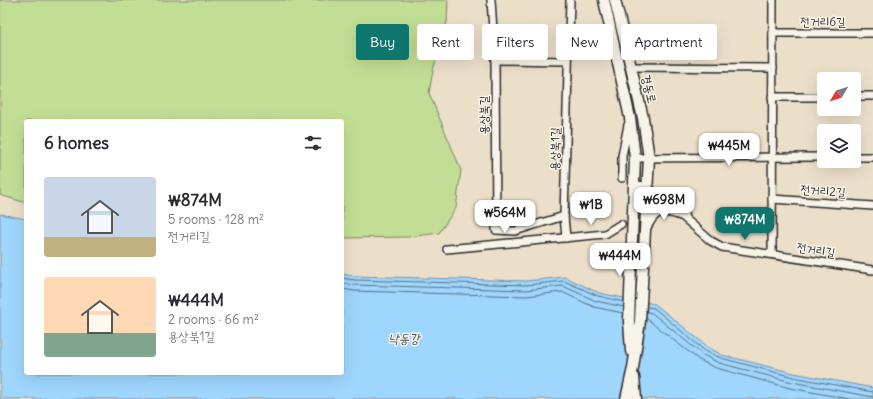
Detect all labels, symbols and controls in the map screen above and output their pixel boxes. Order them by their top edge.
street label: 전거리6길 [800,14,846,29]
chip: Buy [356,24,409,60]
chip: Rent [417,24,474,60]
chip: Filters [482,24,548,60]
chip: New [556,24,613,60]
chip: Apartment [621,24,717,60]
north arrow [817,72,861,116]
map controls [817,72,861,168]
street label: 경동로 [639,73,660,105]
street label: 용상북길 [476,95,491,134]
button: layers [817,124,861,168]
street label: 용상북1길 [547,127,562,171]
text: 6 homes [44,132,109,154]
icon: filters [302,132,324,154]
pin: ₩445M [701,133,757,167]
text: ₩445M [708,137,750,154]
street label: 전거리2길 [800,181,846,200]
pin: ₩698M [636,187,692,221]
text: ₩874M [168,189,222,211]
text: ₩698M [643,191,685,208]
pin: ₩1B [572,192,610,226]
icon: home [76,193,124,241]
text: ₩1B [579,196,603,213]
pin: ₩564M [477,200,533,234]
text: ₩564M [484,204,526,221]
pin: ₩874M [717,207,773,241]
text: 5 rooms · 128 m² [168,211,264,228]
text: ₩874M [724,211,766,228]
text: 전거리길 [168,228,210,245]
street label: 전거리길 [796,239,837,260]
pin: ₩444M [592,243,648,277]
text: ₩444M [599,247,641,264]
text: ₩444M [168,289,224,311]
icon: home [76,293,124,341]
text: 2 rooms · 66 m² [168,311,259,328]
text: 용상북1길 [168,328,215,345]
water label: 낙동강 [388,330,421,347]

